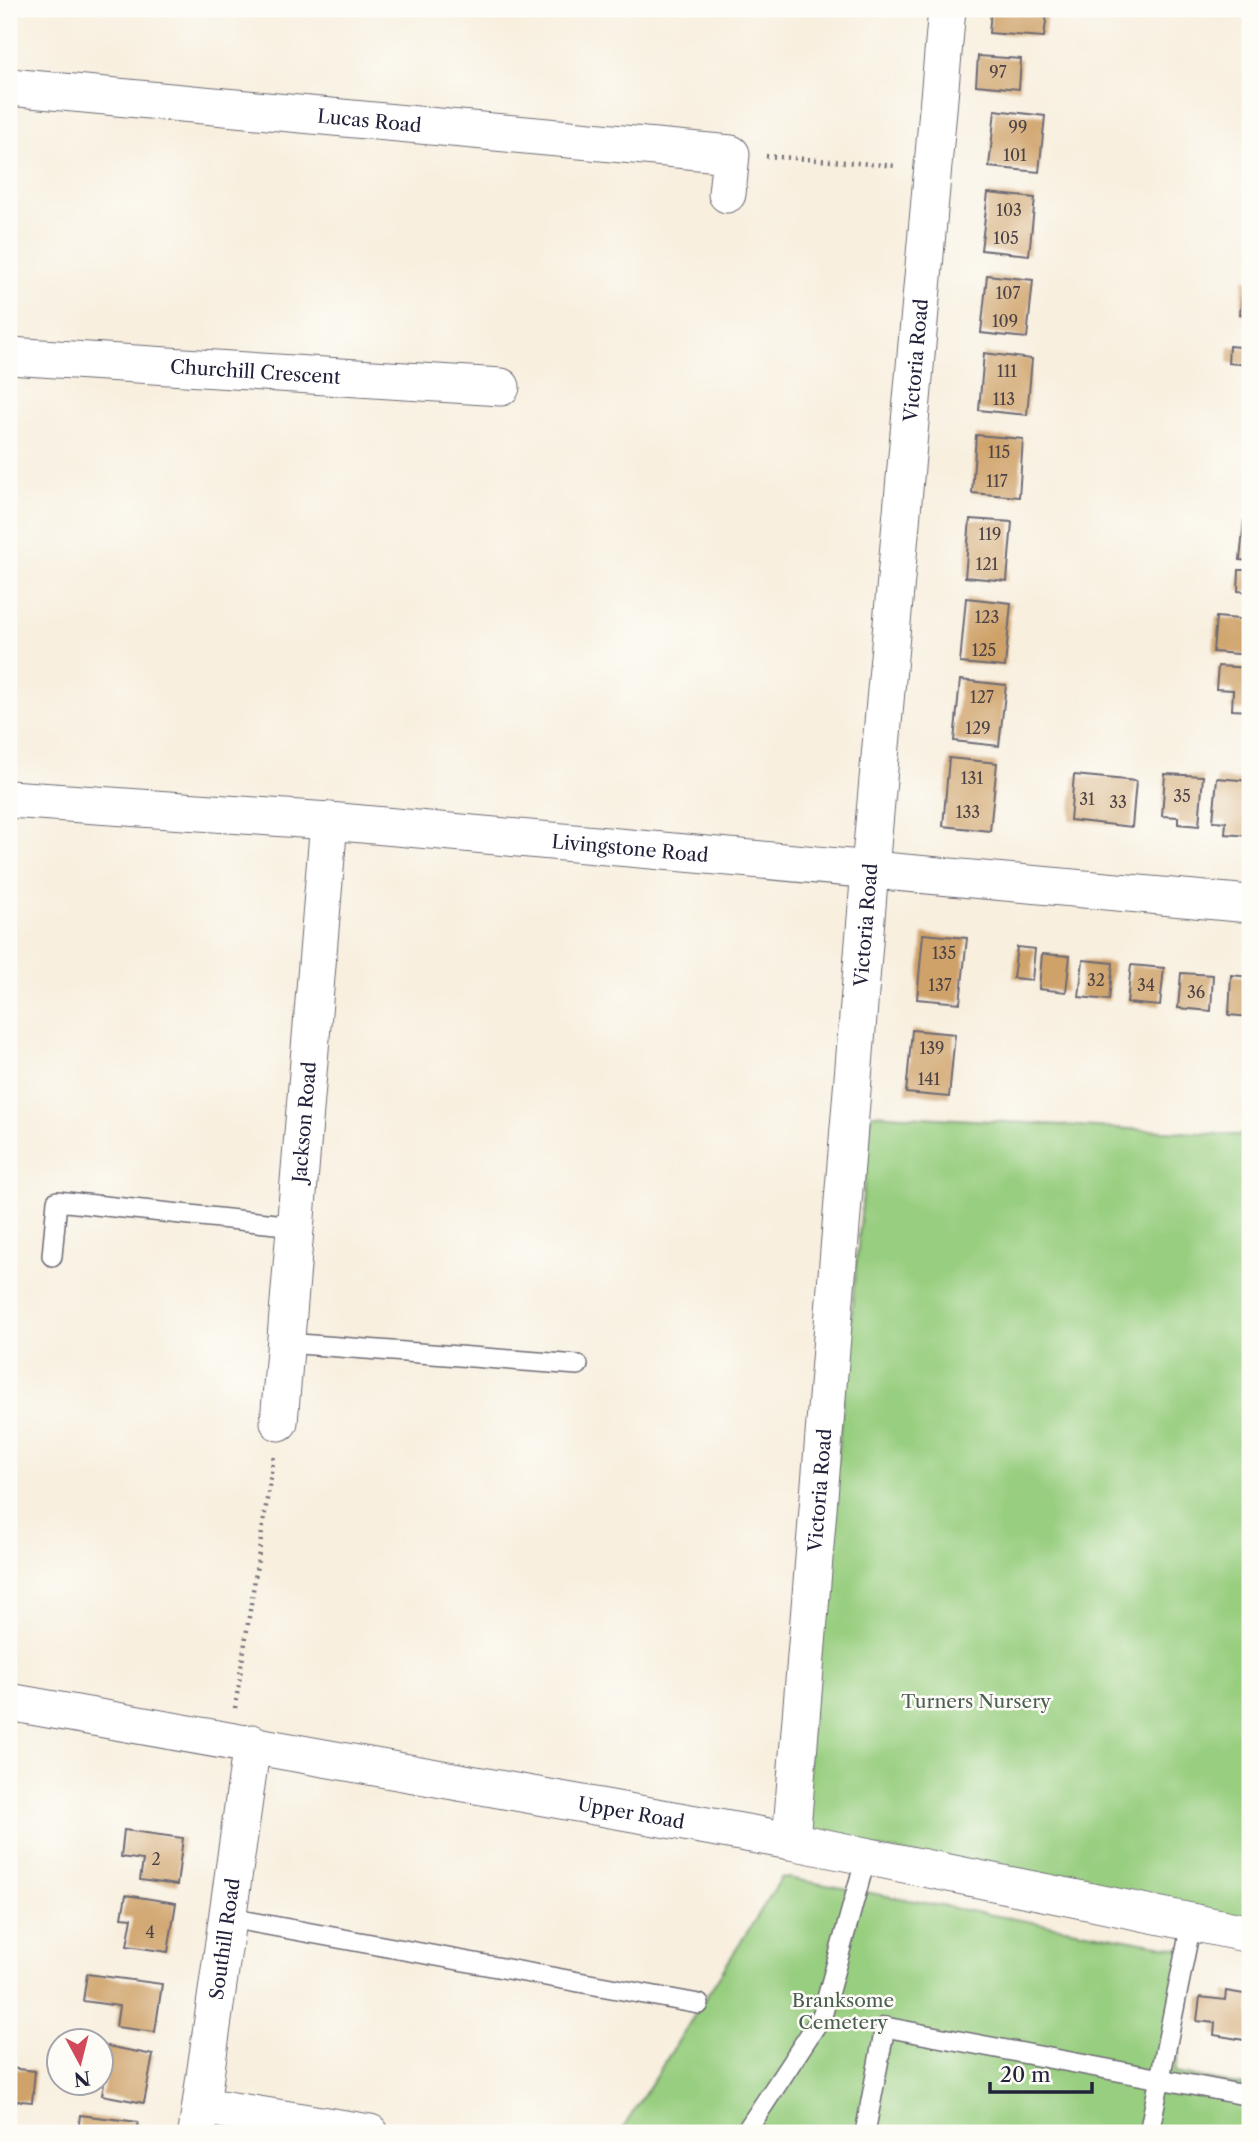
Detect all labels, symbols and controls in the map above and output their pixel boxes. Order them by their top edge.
house number: 97 [989,62,1007,82]
street label: Lucas Road [316,105,423,137]
house number: 99 [1009,117,1027,137]
house number: 101 [1003,145,1027,165]
house number: 103 [996,200,1022,220]
house number: 105 [993,228,1019,248]
house number: 107 [996,283,1020,303]
street label: Victoria Road [899,297,933,424]
house number: 109 [992,311,1018,331]
street label: Churchill Crescent [170,355,342,389]
house number: 111 [997,361,1017,381]
house number: 113 [993,389,1015,409]
house number: 115 [988,442,1010,462]
house number: 117 [986,471,1008,491]
house number: 119 [979,524,1001,544]
house number: 121 [976,554,999,574]
house number: 123 [975,607,999,627]
house number: 125 [972,640,996,660]
house number: 127 [970,687,994,707]
house number: 129 [965,718,991,738]
house number: 131 [961,768,983,788]
house number: 35 [1173,786,1191,806]
house number: 31 [1079,789,1095,809]
house number: 33 [1109,792,1127,812]
house number: 133 [956,802,980,822]
street label: Livingstone Road [551,830,710,867]
street label: Victoria Road [849,862,882,989]
house number: 135 [932,943,956,963]
house number: 32 [1087,970,1105,990]
house number: 137 [928,975,952,995]
house number: 34 [1137,975,1155,995]
house number: 36 [1187,982,1205,1002]
house number: 139 [920,1038,944,1058]
street label: Jackson Road [288,1060,321,1187]
house number: 141 [918,1069,941,1089]
street label: Victoria Road [803,1427,837,1554]
park label: Turners Nursery [901,1690,1051,1713]
street label: Upper Road [576,1792,687,1834]
house number: 2 [151,1849,161,1869]
street label: Southill Road [205,1876,245,2001]
house number: 4 [145,1922,155,1942]
park label: Branksome Cemetery [792,1989,894,2034]
north arrow [46,2026,116,2096]
scale bar [990,2051,1091,2095]
text: 20 m [1000,2062,1051,2087]
text: N [72,2066,92,2091]

